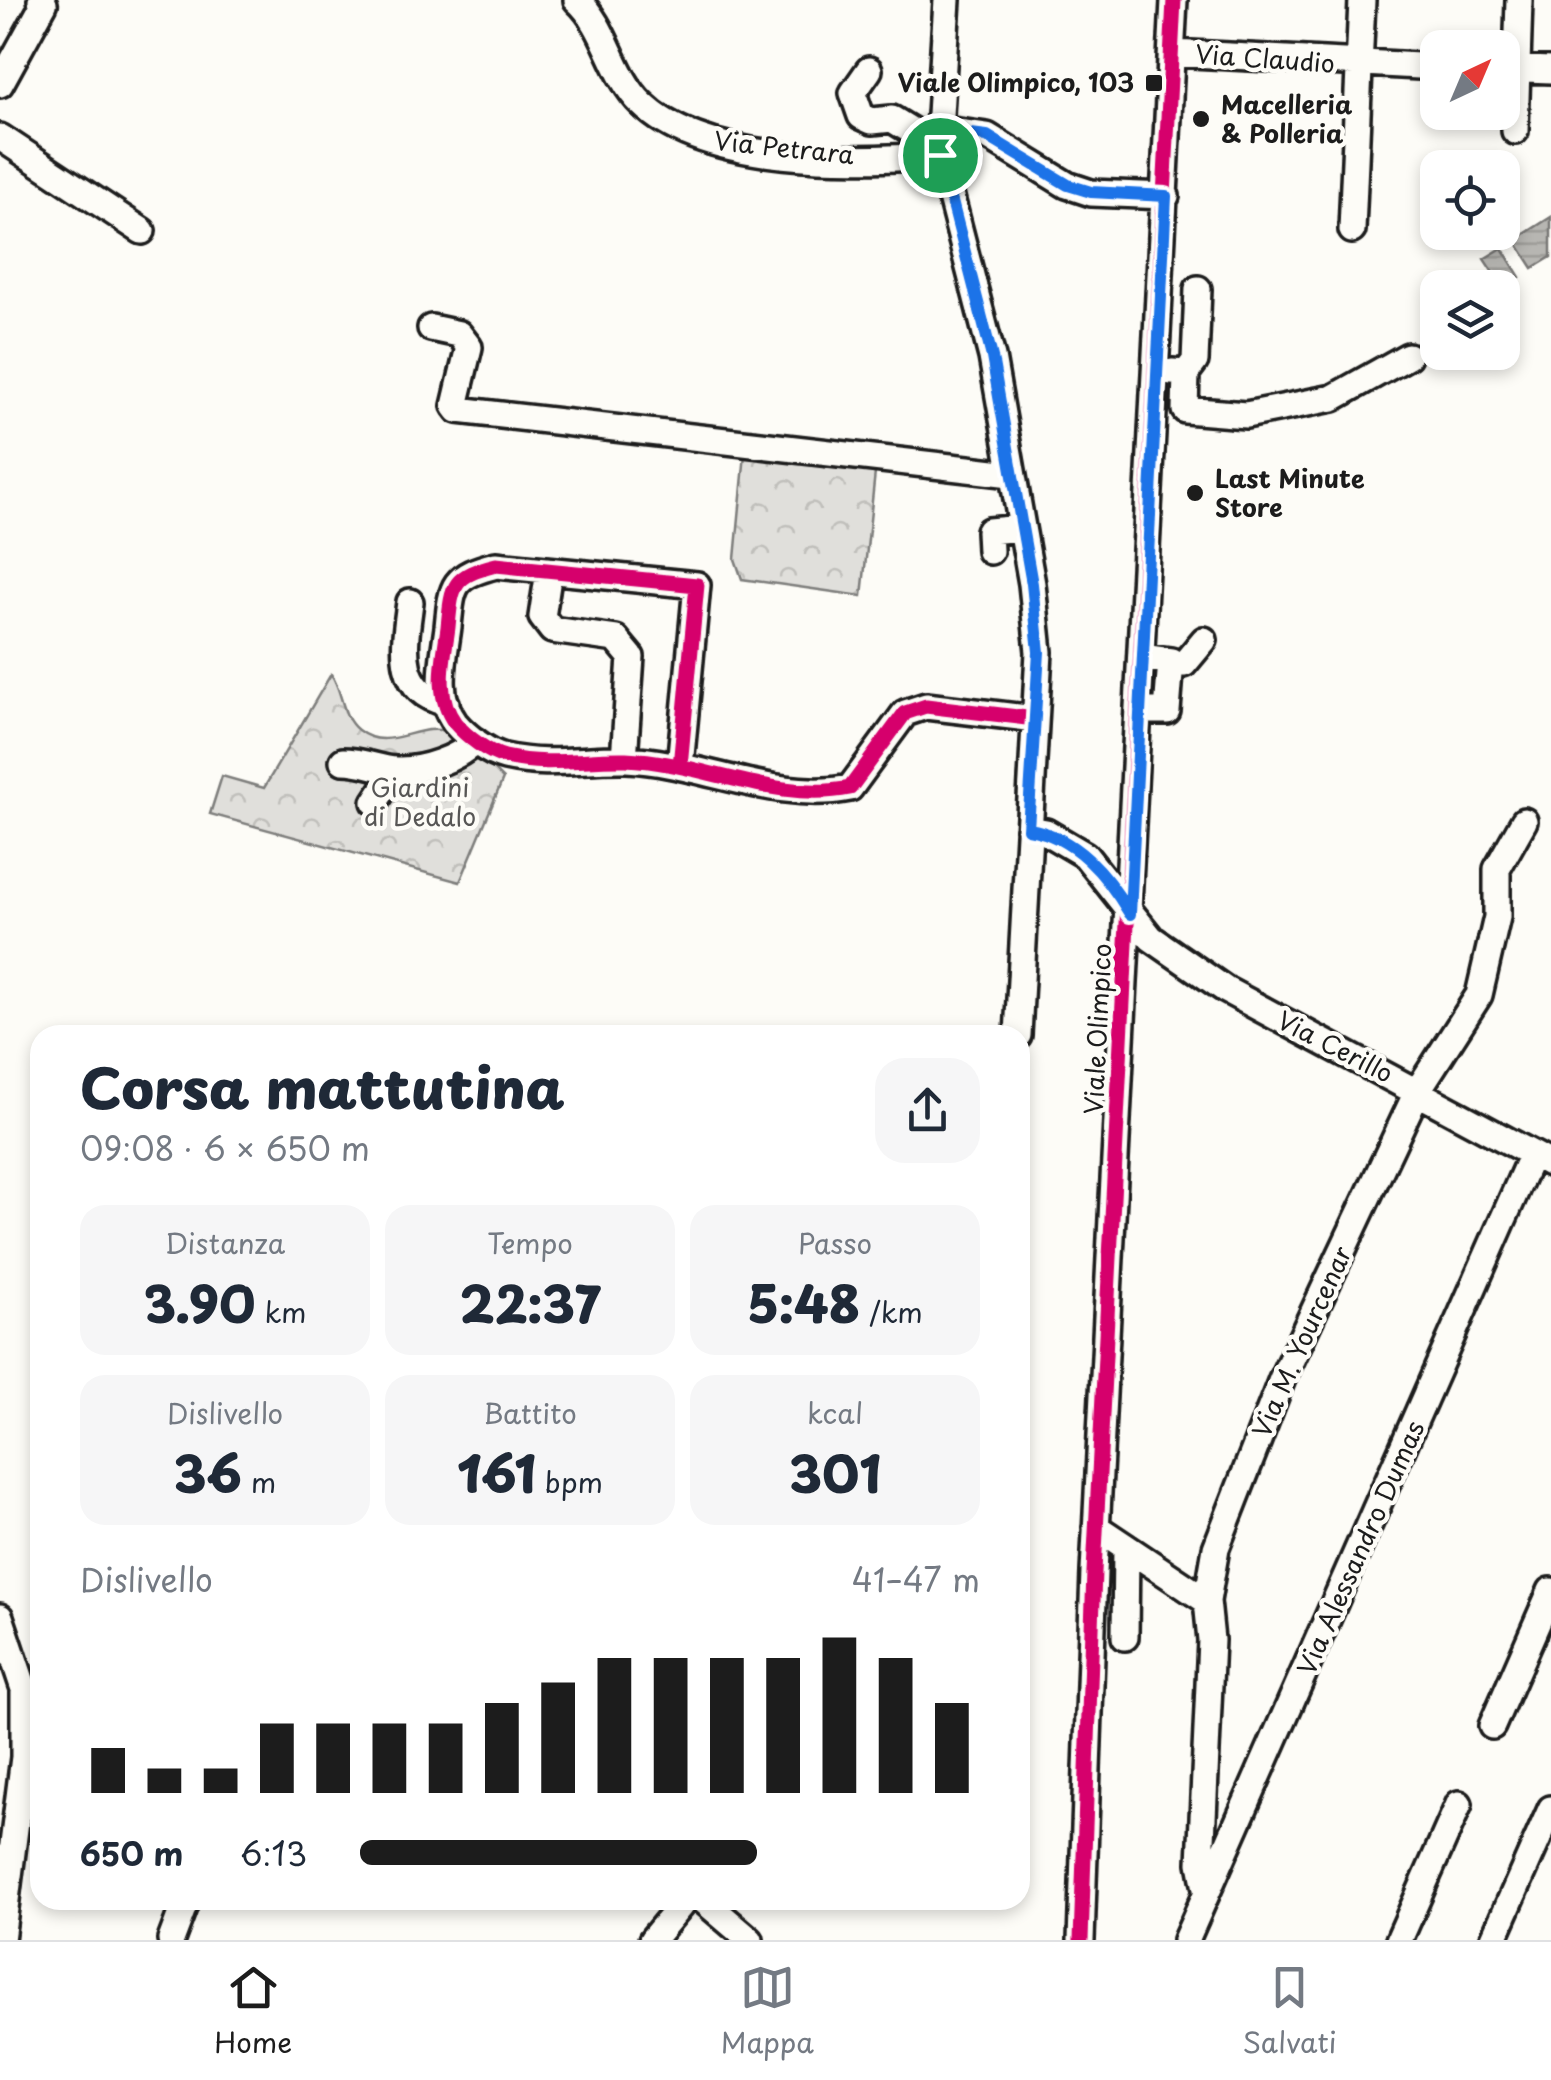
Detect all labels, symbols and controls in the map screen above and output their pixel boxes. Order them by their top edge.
north arrow [1420,30,1520,130]
map controls [1420,30,1520,370]
street label: Via Claudio [1194,34,1336,82]
place label: Viale Olimpico, 103 [898,63,1134,101]
marker: Viale Olimpico, 103 [1143,72,1165,94]
place label: Macelleria & Polleria [1221,85,1353,152]
marker: Macelleria & Polleria [1190,108,1212,130]
pin [898,113,983,198]
street label: Via Petrara [712,121,856,173]
icon: arrive [913,128,968,183]
button: locate [1420,150,1520,250]
button: layers [1420,270,1520,370]
place label: Last Minute Store [1215,459,1365,526]
marker: Last Minute Store [1184,482,1206,504]
park label: Giardini di Dedalo [364,768,476,835]
street label: Viale Olimpico [1074,942,1120,1116]
street label: Via Cerillo [1271,1001,1400,1092]
text: Corsa mattutina [80,1045,565,1128]
button: share [875,1058,980,1163]
text: 09:08 · 6 × 650 m [80,1124,370,1172]
text: Distanza [165,1221,285,1264]
text: Tempo [487,1221,573,1264]
text: Passo [798,1221,872,1264]
street label: Via M. Yourcenar [1242,1240,1360,1443]
text: 3.90 [143,1264,255,1340]
text: 22:37 [459,1264,601,1340]
text: 5:48 [747,1264,860,1340]
text: km [255,1290,307,1333]
text: /km [860,1290,923,1333]
text: Dislivello [167,1391,283,1434]
text: Battito [483,1391,577,1434]
text: kcal [807,1391,863,1434]
street label: Via Alessandro Dumas [1287,1414,1433,1681]
text: 36 [174,1434,242,1510]
text: 161 [457,1434,536,1510]
text: 301 [789,1434,881,1510]
text: m [242,1460,276,1503]
text: bpm [536,1460,603,1503]
text: Dislivello [80,1555,213,1603]
text: 41–47 m [852,1555,980,1603]
text: 650 m [80,1829,183,1877]
text: 6:13 [240,1829,307,1877]
tab: Home [214,1960,292,2063]
tab: Mappa [721,1960,814,2063]
tab: Salvati [1243,1960,1337,2063]

